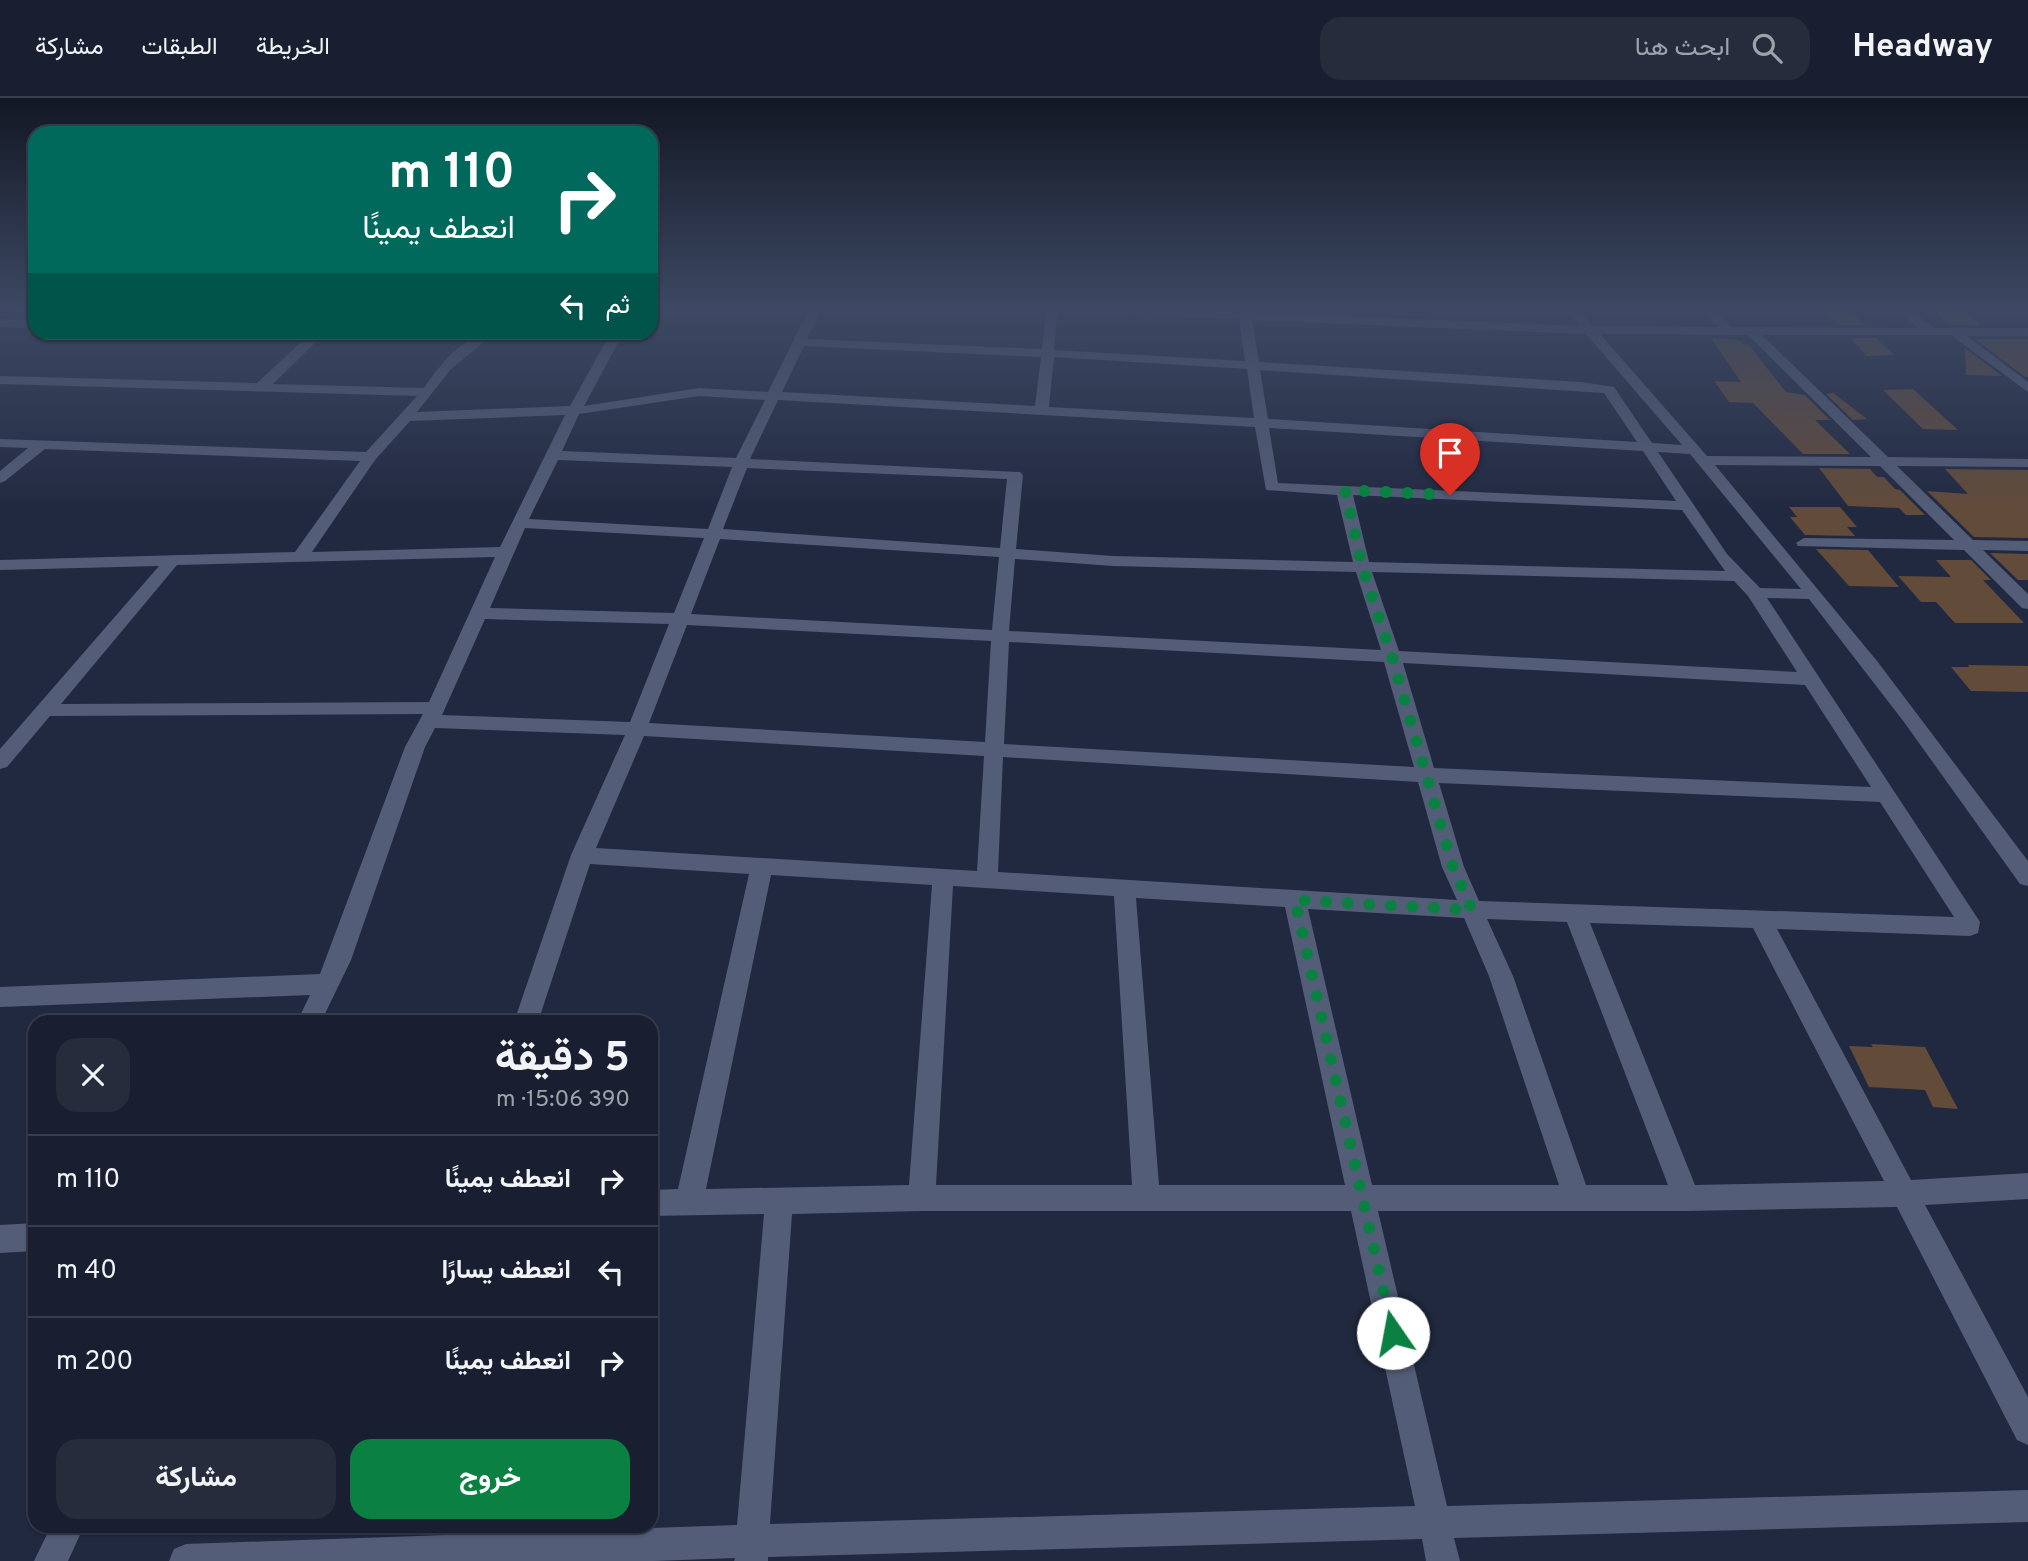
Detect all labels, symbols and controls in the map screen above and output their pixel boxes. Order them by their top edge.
search box [1320,17,1810,80]
text: Headway [1852,27,1993,69]
icon: search [1748,29,1786,67]
text: ابحث هنا [1635,32,1730,65]
text: مشاركة [35,33,103,63]
text: الطبقات [141,33,218,63]
text: الخريطة [256,33,330,63]
text: 110 m [388,144,515,206]
icon: right [539,154,630,245]
text: انعطف يمينًا [362,210,515,250]
icon: left [554,287,592,325]
text: ثم [606,290,630,323]
pin [1420,423,1480,495]
icon: arrive [1431,434,1469,472]
text: 5 دقيقة [495,1033,630,1086]
button: close [56,1038,130,1112]
text: 390 m · 15:06 [496,1086,630,1115]
icon: right [592,1162,630,1200]
text: 110 m [56,1164,120,1197]
text: انعطف يمينًا [445,1164,571,1197]
icon: left [592,1253,630,1291]
text: 40 m [56,1255,117,1288]
text: انعطف يسارًا [441,1255,571,1288]
position arrow [1356,1296,1430,1370]
icon: right [592,1344,630,1382]
text: 200 m [56,1346,133,1379]
text: انعطف يمينًا [445,1346,571,1379]
button: مشاركة [56,1439,336,1519]
button: خروج [350,1439,630,1519]

